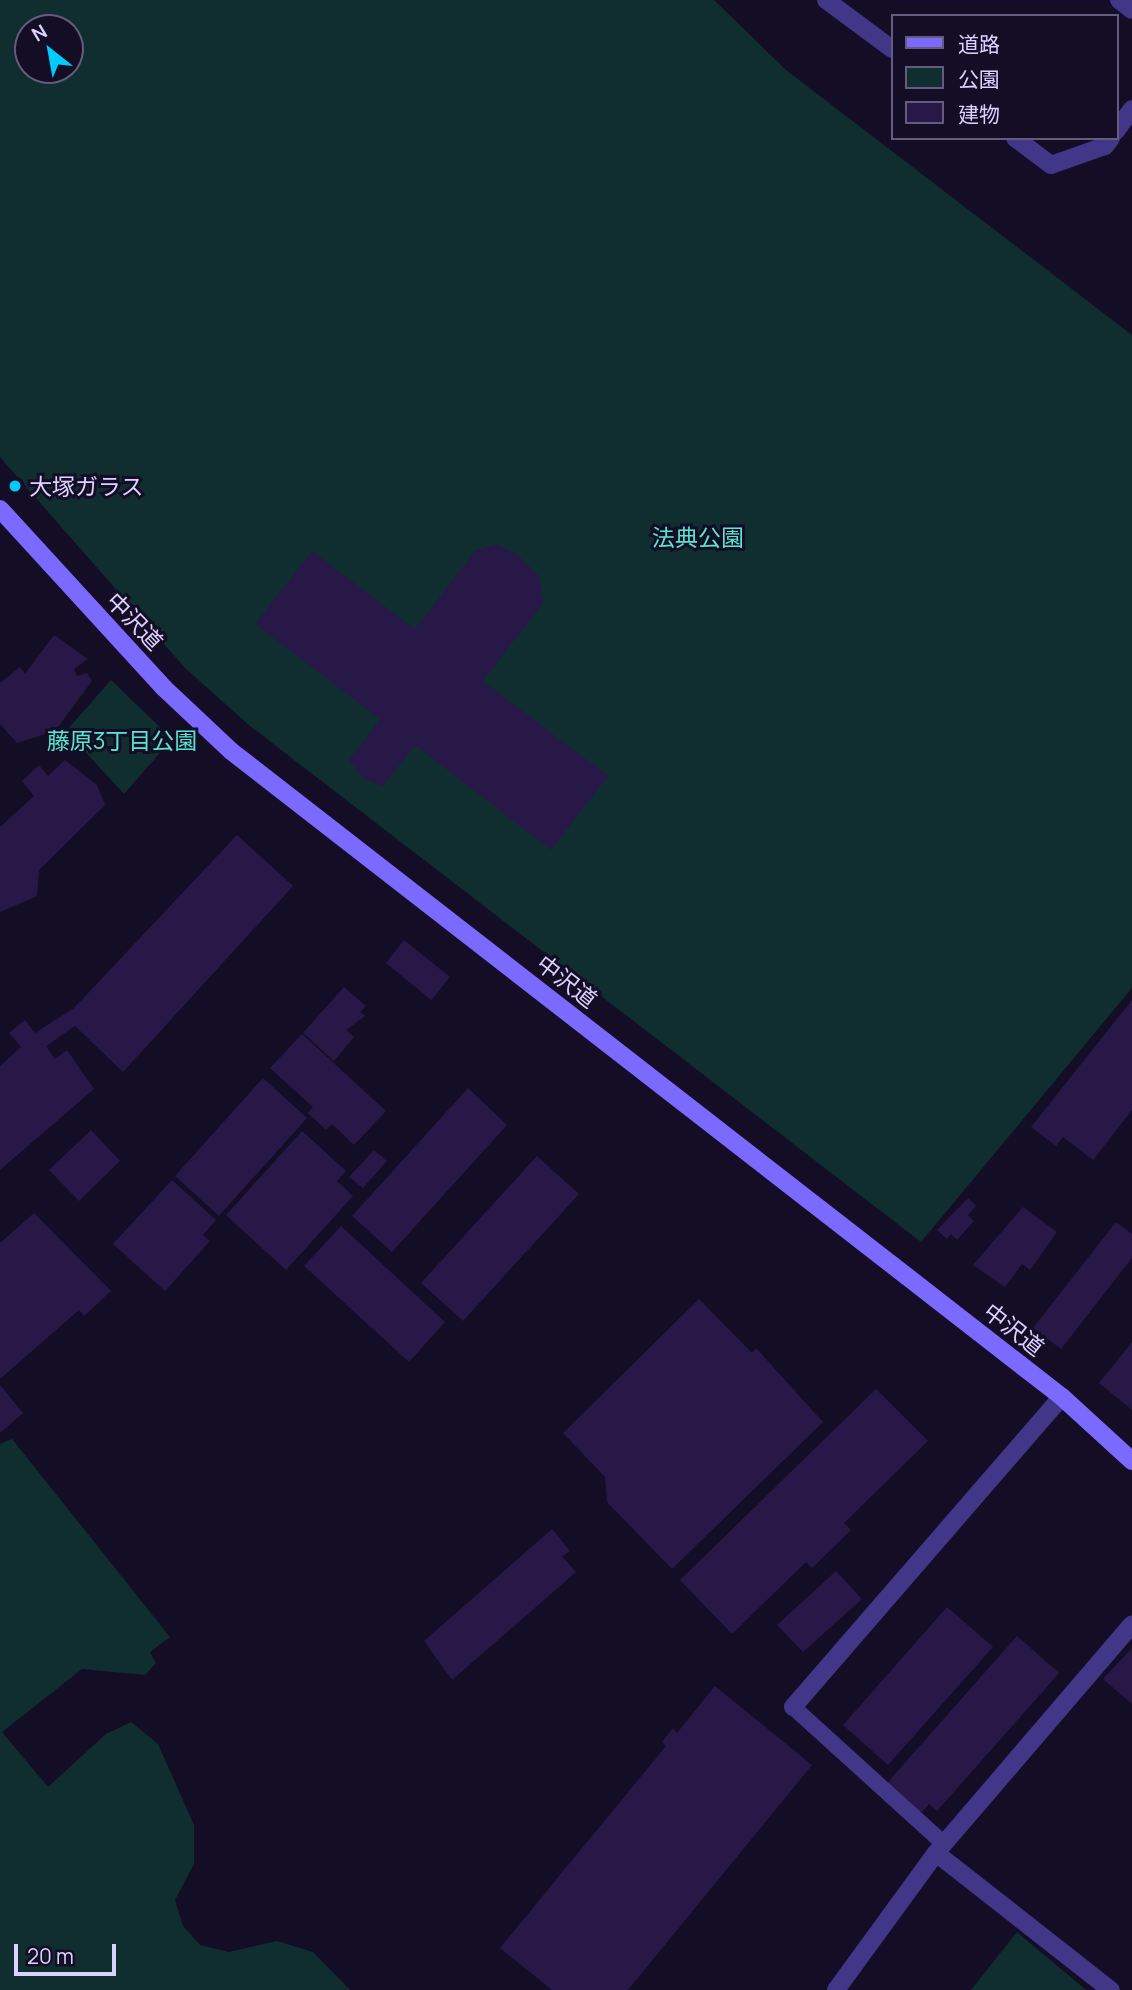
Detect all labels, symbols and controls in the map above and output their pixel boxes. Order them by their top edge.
north arrow [14,14,84,84]
legend [890,14,1118,140]
text: N [27,18,52,47]
text: 道路 [958,30,1000,58]
text: 公園 [958,65,1000,93]
text: 建物 [958,100,1000,128]
place label: 大塚ガラス [29,472,144,500]
marker: 大塚ガラス [7,478,23,494]
park label: 法典公園 [652,523,744,551]
street label: 中沢道 [101,587,169,655]
park label: 藤原3丁目公園 [47,726,197,754]
street label: 中沢道 [531,949,603,1013]
street label: 中沢道 [978,1297,1050,1361]
scale bar [18,1930,119,1974]
text: 20 m [27,1942,74,1970]

